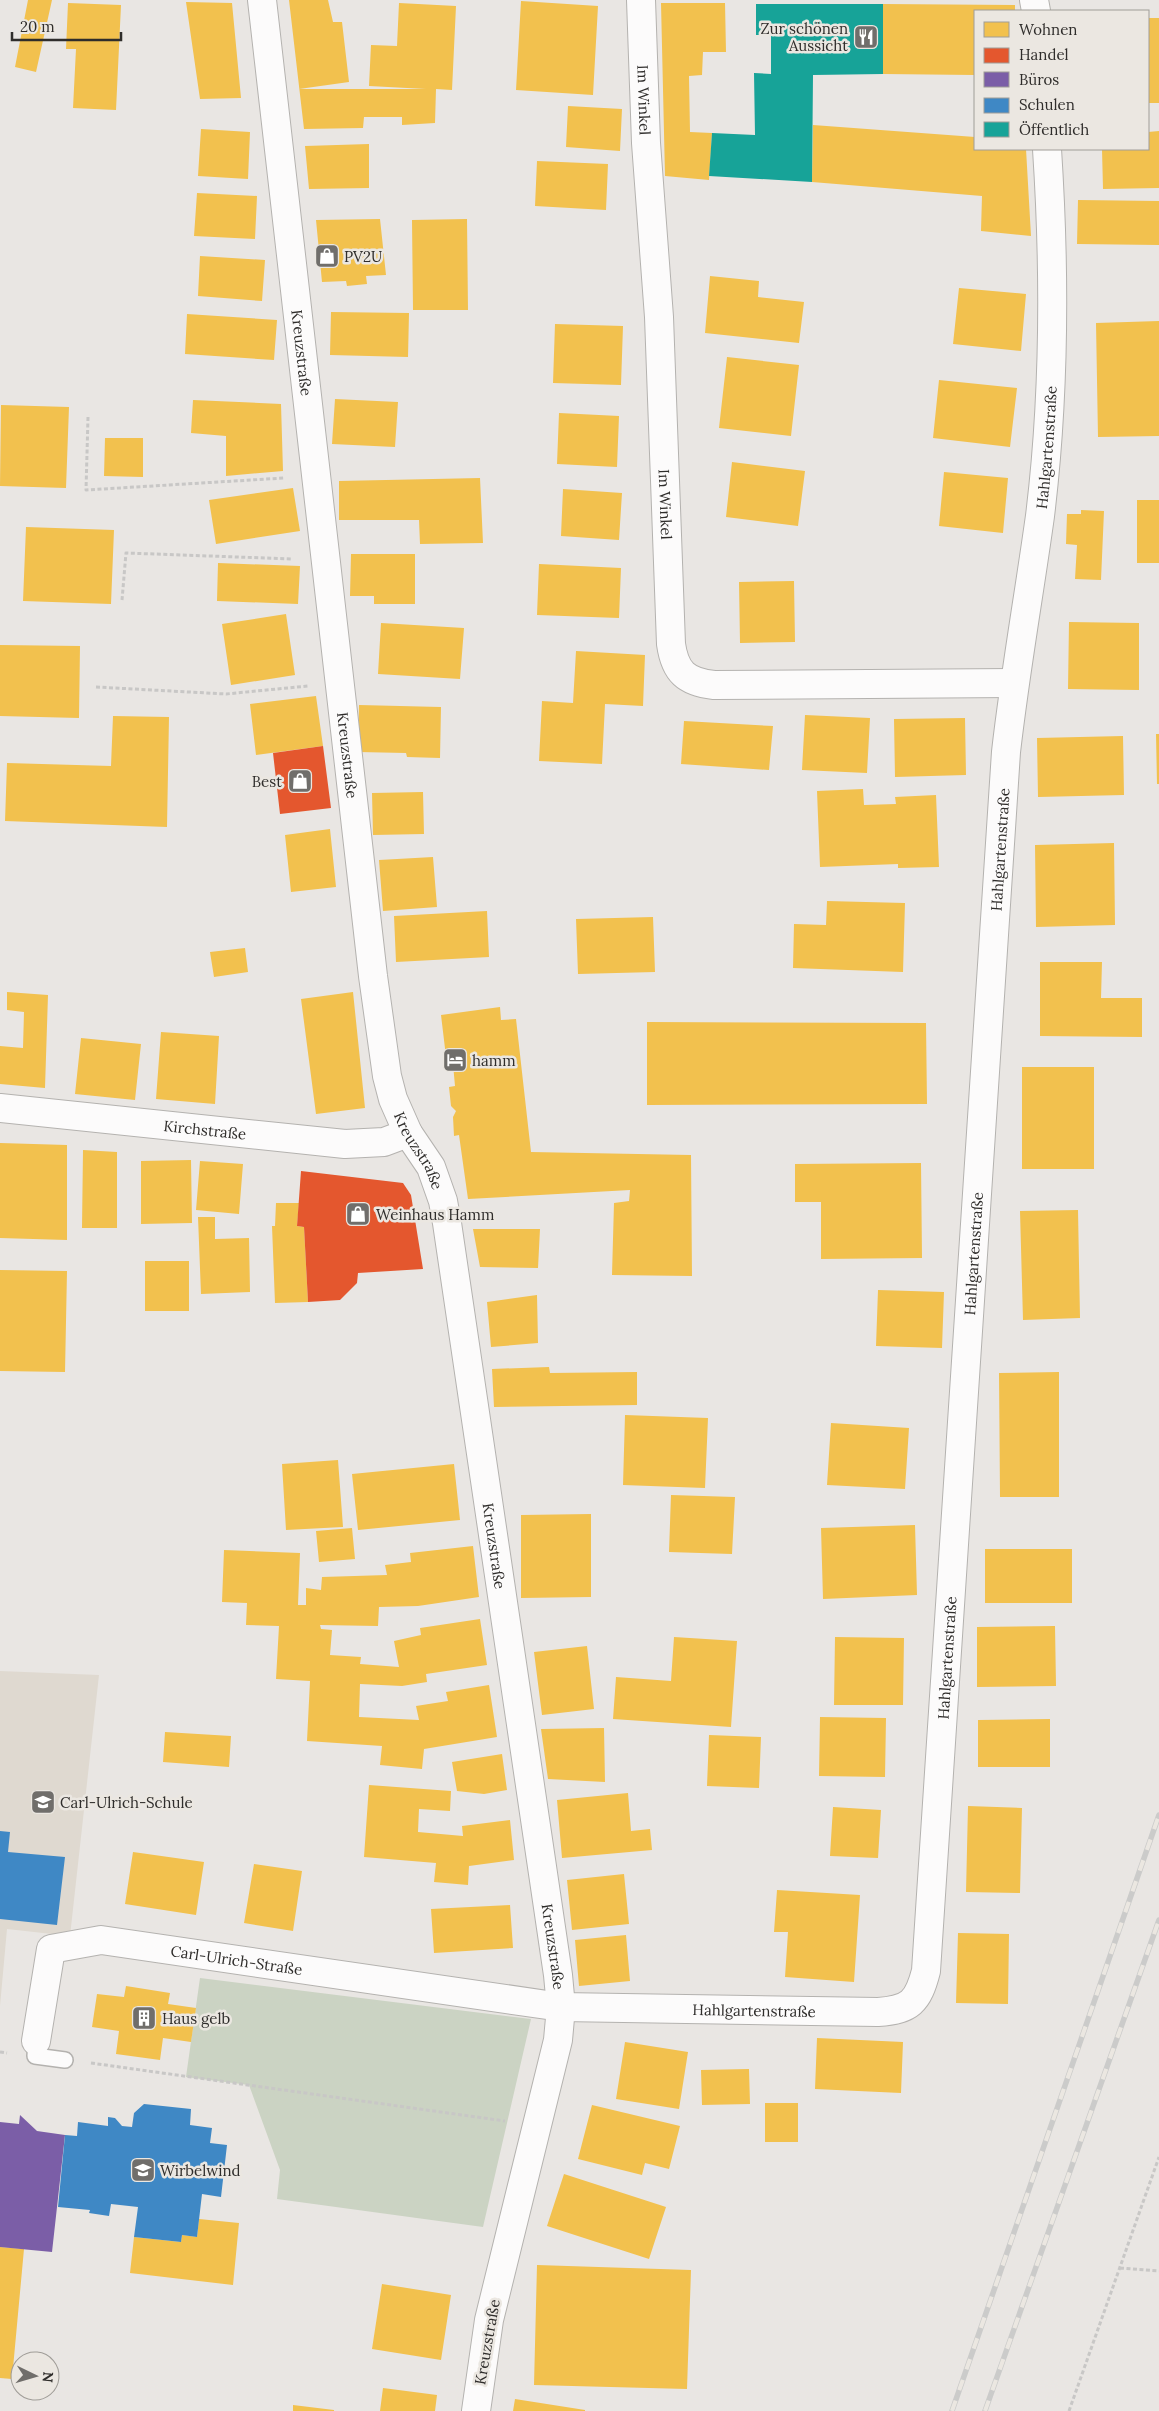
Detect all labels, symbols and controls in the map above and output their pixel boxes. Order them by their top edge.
scale bar [12,10,121,42]
legend [974,10,1149,150]
text: 20 m [20,17,55,36]
place label: Zur schönen Aussicht [760,19,848,55]
text: Wohnen [1019,20,1077,39]
restaurant icon: Zur schönen Aussicht [853,24,879,50]
text: Handel [1019,45,1069,64]
street label: Im Winkel [634,64,655,135]
text: Büros [1019,70,1059,89]
text: Schulen [1019,95,1075,114]
text: Öffentlich [1019,120,1089,139]
shop icon: PV2U [314,243,340,269]
place label: PV2U [344,247,382,266]
street label: Kreuzstraße [288,309,316,397]
street label: Hahlgartenstraße [1031,386,1060,510]
street label: Im Winkel [655,469,677,540]
street label: Kreuzstraße [334,711,362,799]
shop icon: Best [287,768,313,794]
place label: Best [252,772,282,791]
street label: Hahlgartenstraße [986,787,1013,912]
hotel icon: hamm [442,1047,468,1073]
place label: hamm [472,1051,516,1070]
street label: Kreuzstraße [390,1109,448,1192]
street label: Kirchstraße [163,1116,247,1143]
street label: Hahlgartenstraße [960,1191,987,1316]
shop icon: Weinhaus Hamm [345,1201,371,1227]
place label: Weinhaus Hamm [376,1205,494,1224]
street label: Kreuzstraße [479,1502,510,1590]
street label: Hahlgartenstraße [933,1596,960,1720]
school or university icon: Carl-Ulrich-Schule [30,1789,56,1815]
place label: Carl-Ulrich-Schule [60,1793,193,1812]
street label: Kreuzstraße [538,1902,569,1990]
street label: Carl-Ulrich-Straße [169,1941,304,1979]
street label: Hahlgartenstraße [692,2000,816,2021]
building icon: Haus gelb [131,2005,157,2031]
place label: Haus gelb [162,2009,231,2028]
school or university icon: Wirbelwind [130,2157,156,2183]
place label: Wirbelwind [160,2161,241,2180]
street label: Kreuzstraße [470,2298,504,2386]
north arrow [10,2351,60,2401]
text: N [38,2371,57,2383]

